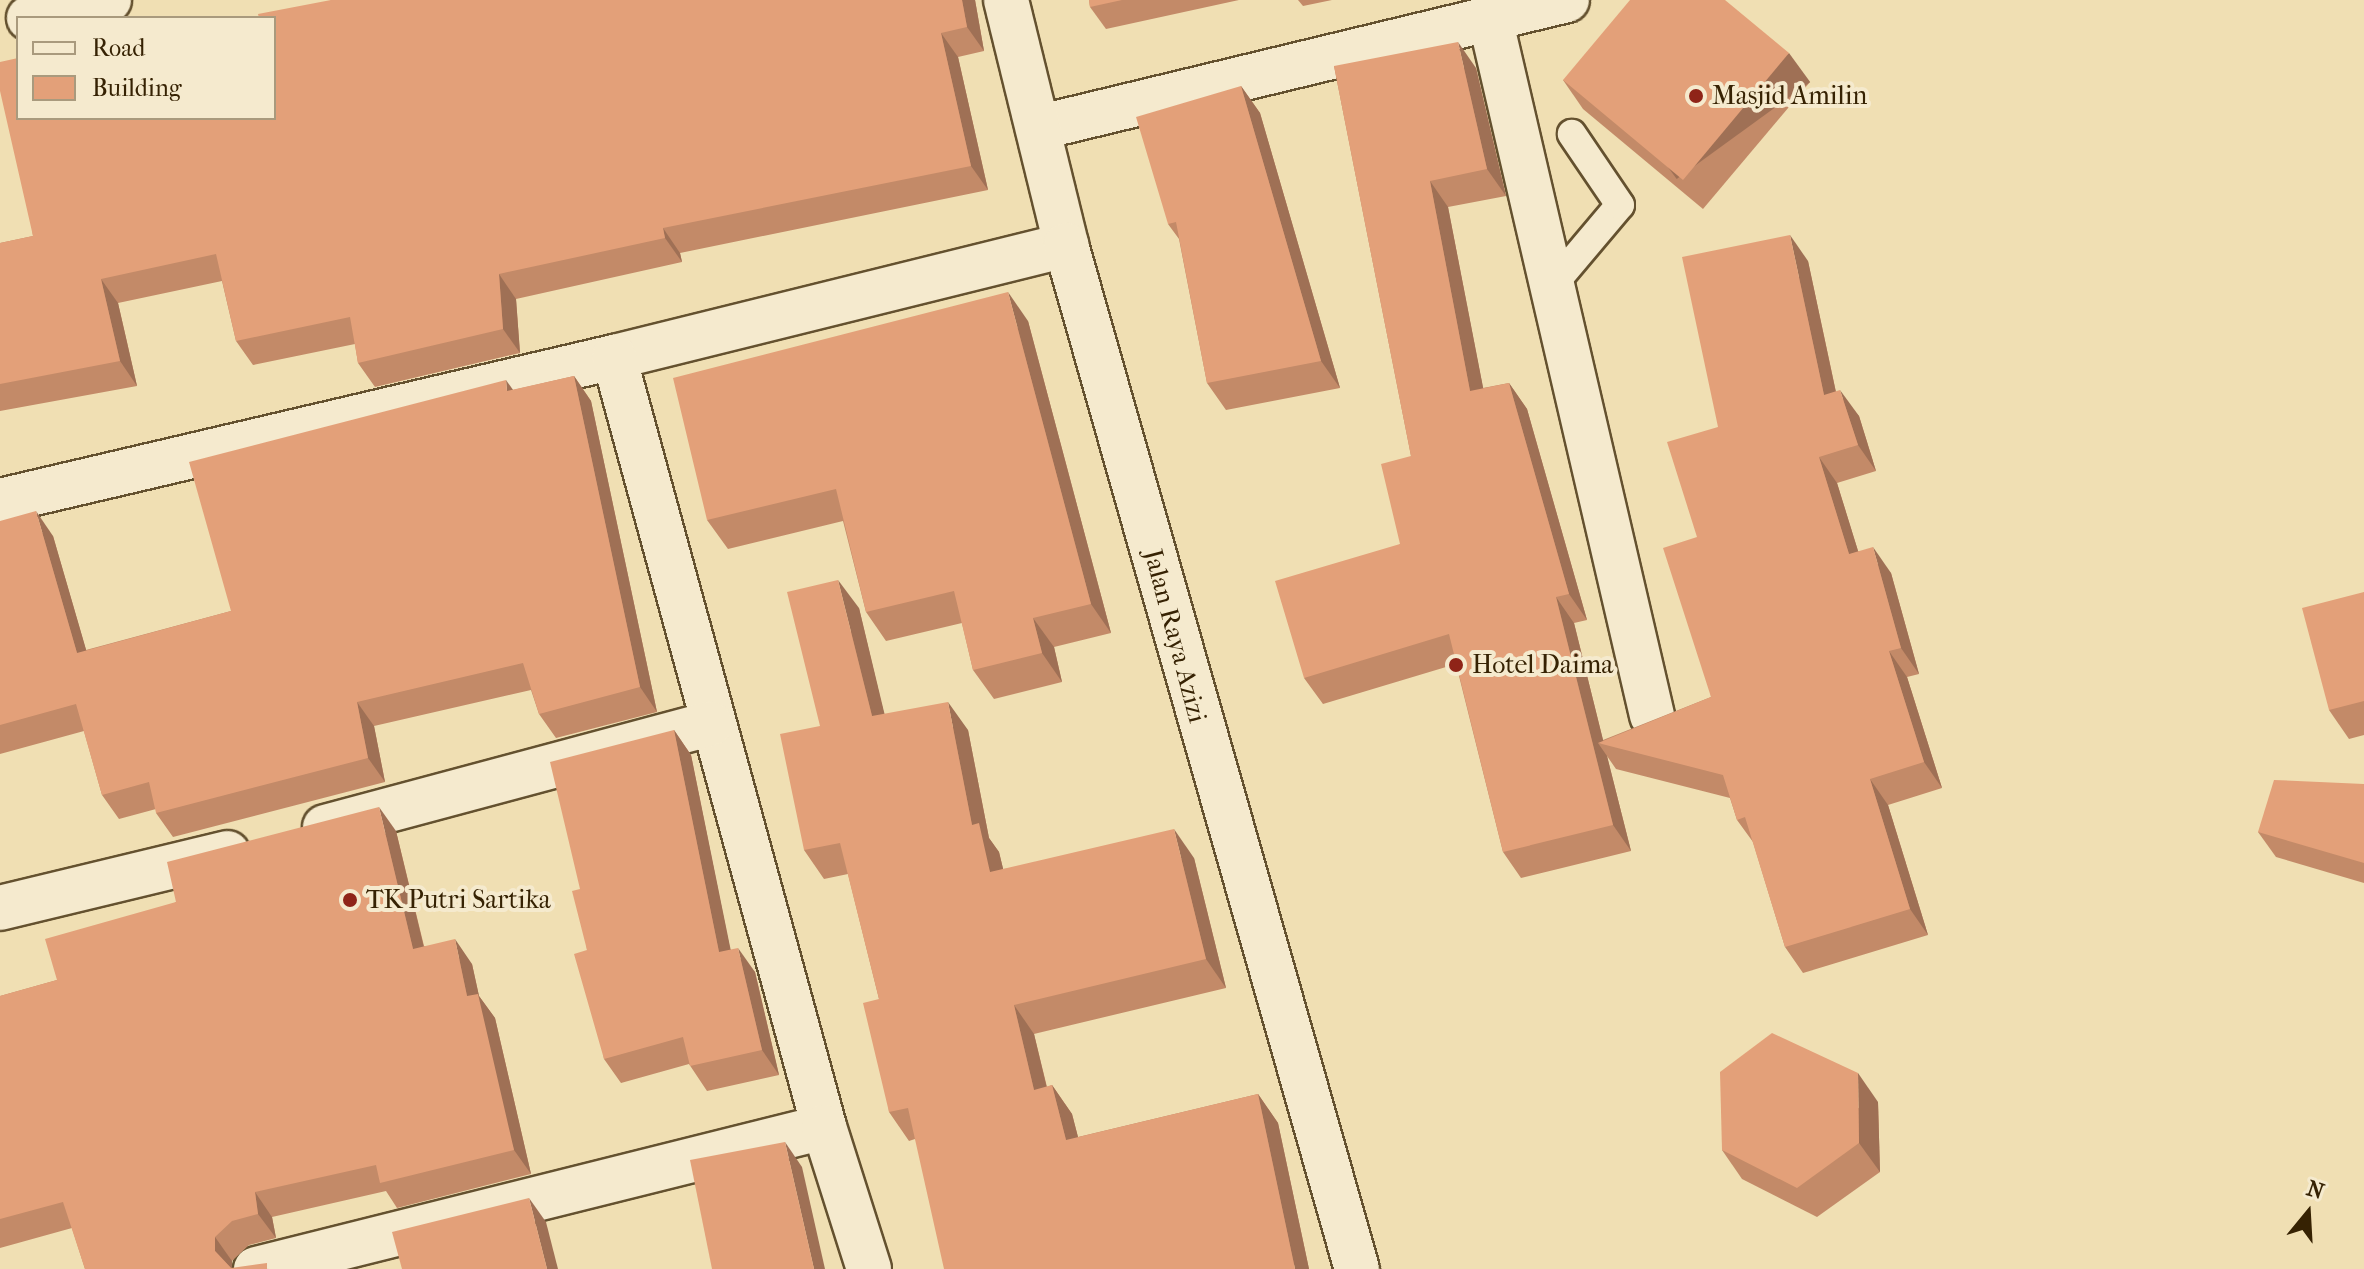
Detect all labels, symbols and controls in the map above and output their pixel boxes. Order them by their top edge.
legend [16,16,276,120]
text: Road [92,34,145,62]
text: Building [92,74,182,102]
place label: Masjid Amilin [1712,80,1867,112]
marker: Masjid Amilin [1687,87,1705,105]
street label: Jalan Raya Azizi [1137,546,1213,726]
place label: Hotel Daima [1472,649,1613,681]
marker: Hotel Daima [1447,656,1465,674]
place label: TK Putri Sartika [366,884,551,916]
marker: TK Putri Sartika [341,891,359,909]
north arrow [2268,1173,2348,1253]
text: N [2303,1175,2327,1205]

